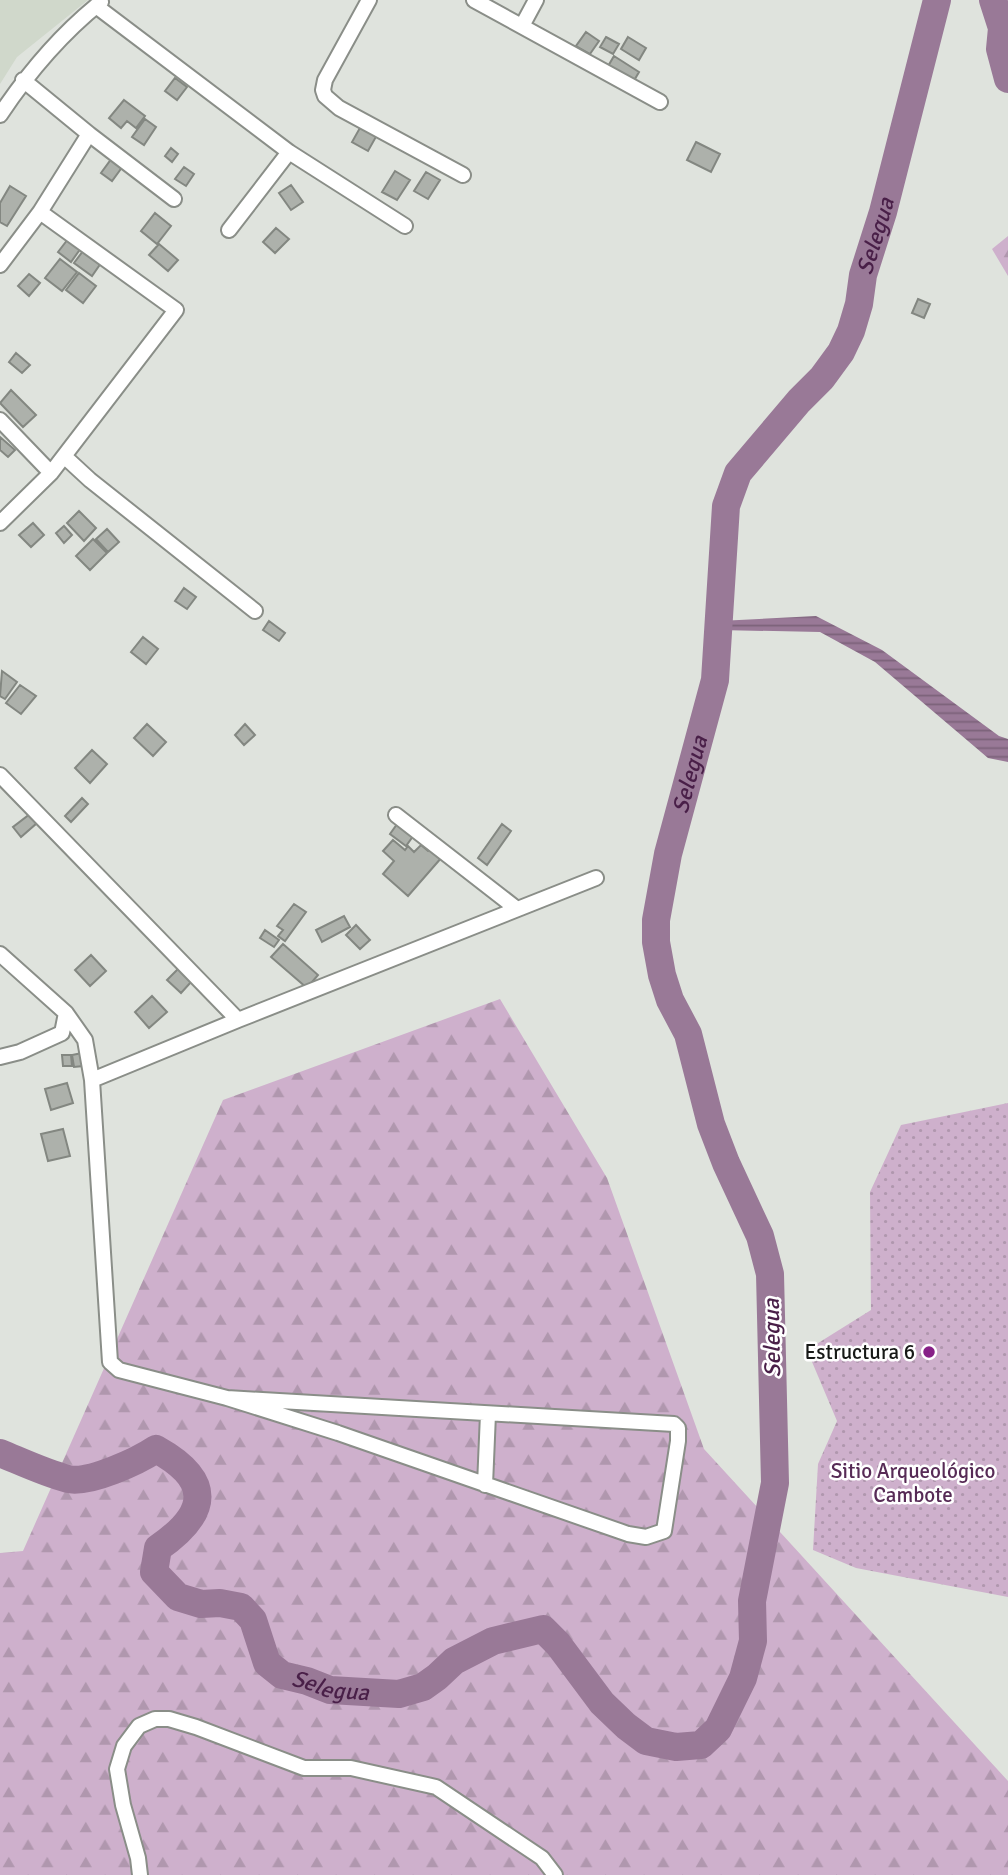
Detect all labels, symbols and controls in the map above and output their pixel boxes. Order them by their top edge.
water label: Selegua [850,193,901,278]
water label: Selegua [665,731,714,816]
water label: Selegua [757,1297,787,1378]
place label: Estructura 6 [804,1339,915,1365]
marker: Estructura 6 [921,1344,937,1360]
park label: Sitio Arqueológico Cambote [831,1458,995,1508]
water label: Selegua [289,1663,371,1707]

